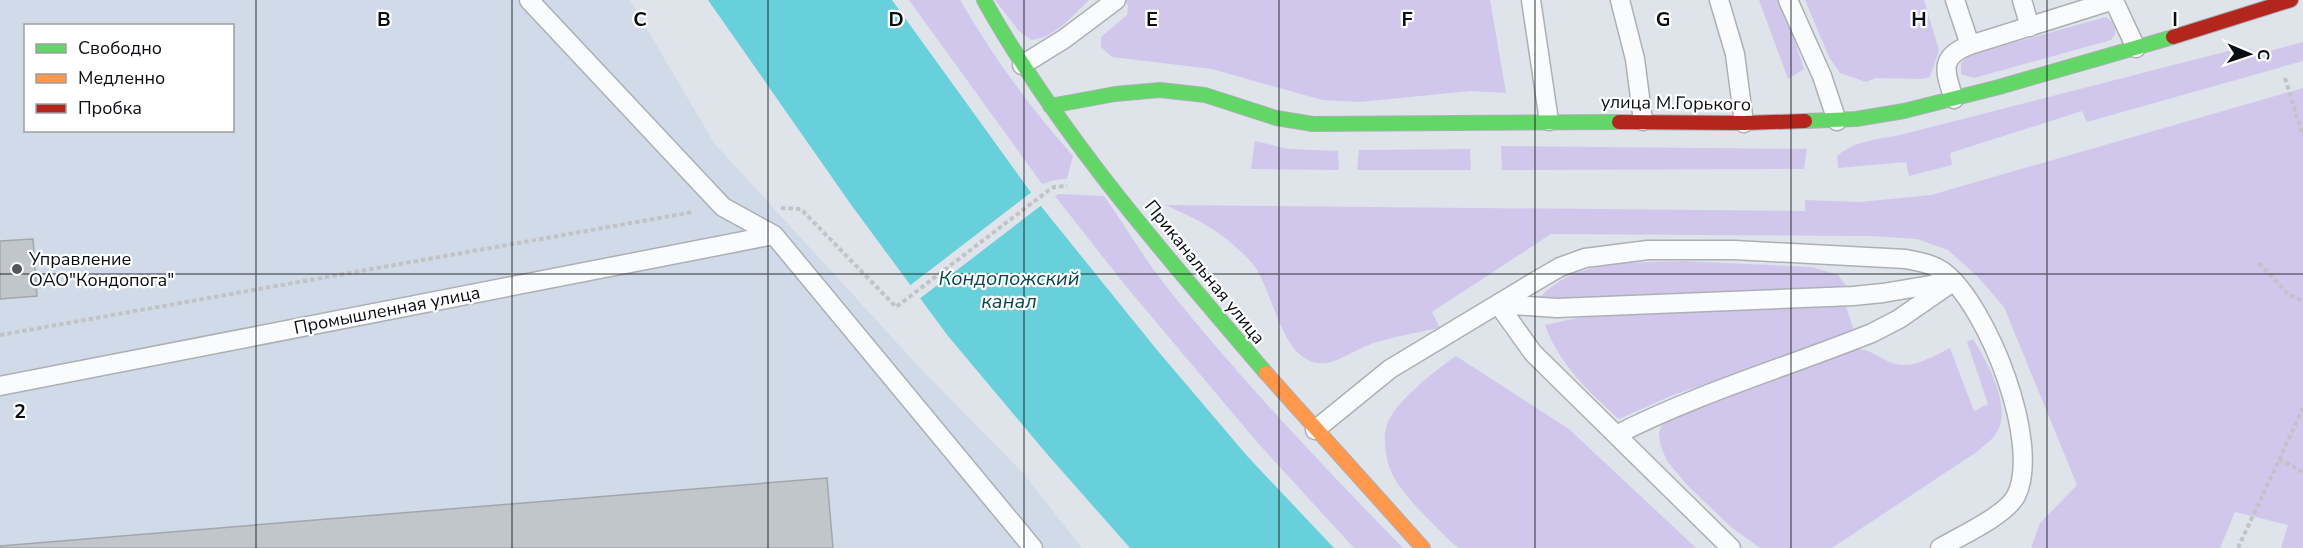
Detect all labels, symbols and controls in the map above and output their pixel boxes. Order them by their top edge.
text: B [377,6,391,33]
text: C [633,6,647,33]
text: D [888,6,904,33]
text: E [1146,6,1158,33]
text: F [1401,6,1413,33]
text: G [1656,6,1670,33]
text: H [1911,6,1927,33]
text: I [2172,6,2178,33]
legend [24,24,234,132]
north arrow [2219,24,2279,84]
text: Свободно [78,36,162,60]
text: С [2252,49,2274,60]
text: Медленно [78,66,165,90]
street label: улица М.Горького [1601,90,1751,116]
text: Пробка [78,96,142,120]
street label: Приканальная улица [1139,195,1271,349]
place label: Управление ОАО"Кондопога" [28,247,174,292]
marker: Управление ОАО"Кондопога" [10,262,24,276]
water label: Кондопожский канал [939,265,1079,315]
street label: Промышленная улица [292,280,482,340]
text: 2 [14,398,26,425]

